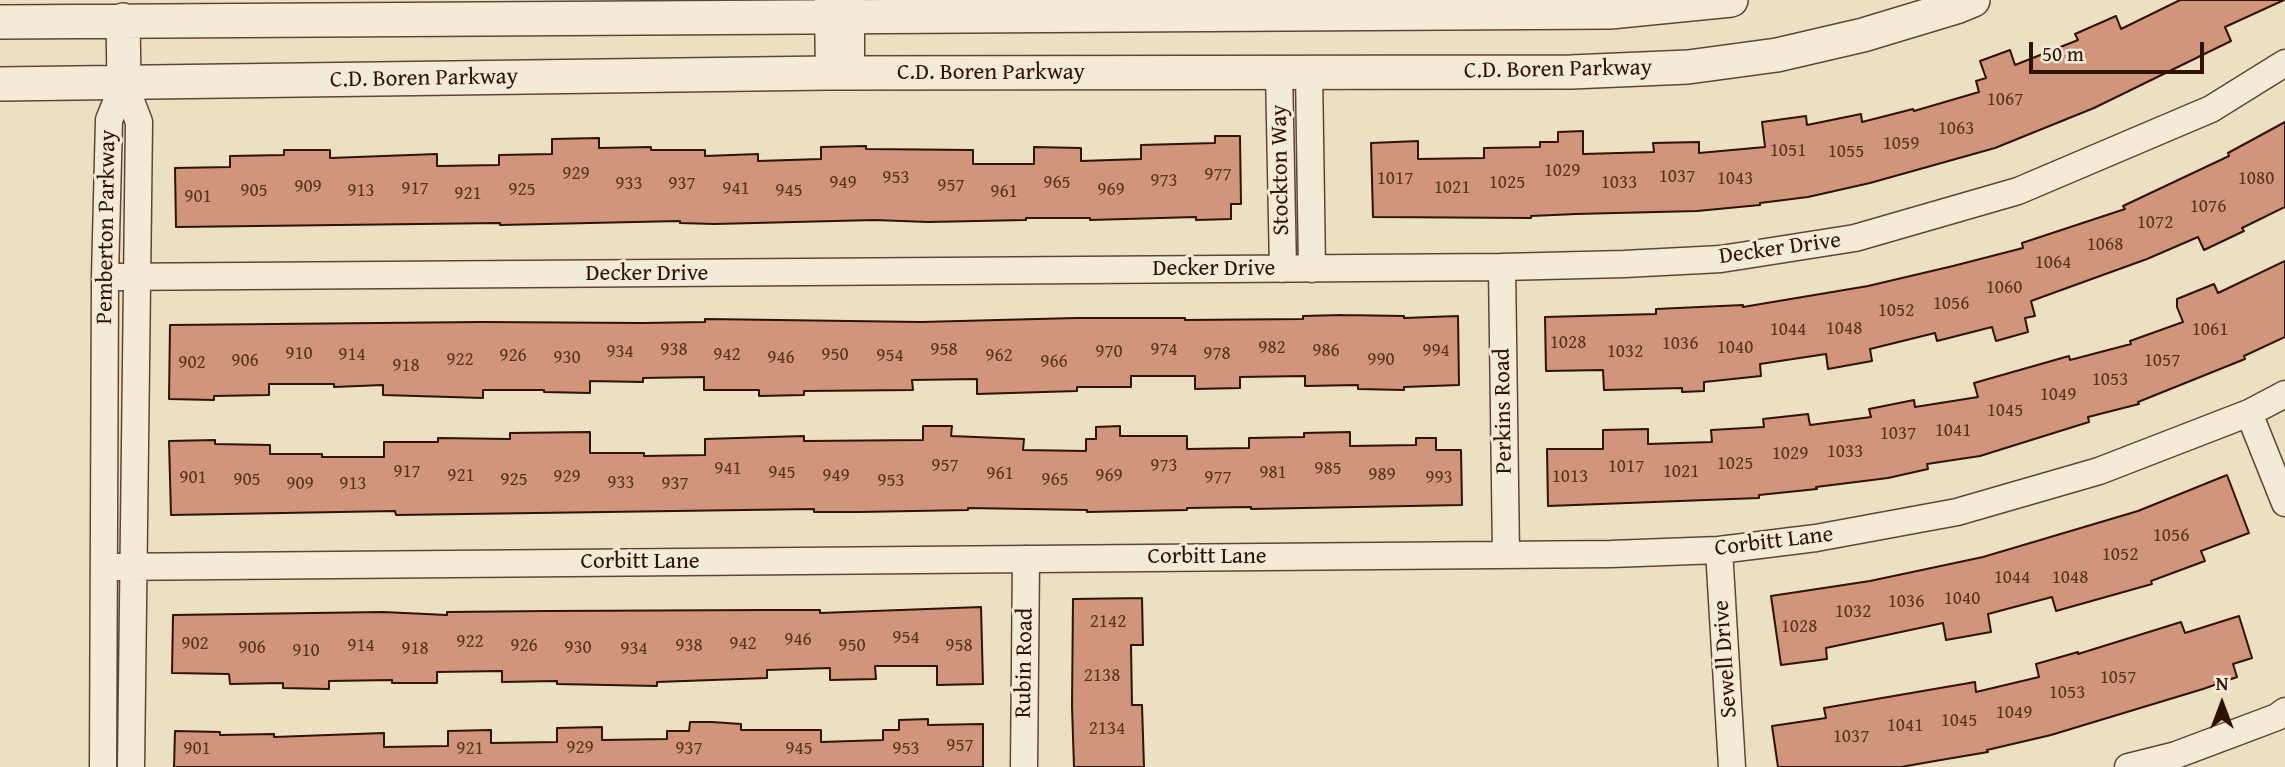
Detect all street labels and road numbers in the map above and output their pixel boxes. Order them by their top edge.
street label: C.D. Boren Parkway [1464,55,1652,85]
street label: C.D. Boren Parkway [897,59,1085,87]
street label: C.D. Boren Parkway [330,64,518,94]
street label: Stockton Way [1266,104,1296,236]
street label: Pemberton Parkway [92,129,122,325]
street label: Decker Drive [1717,227,1843,271]
street label: Decker Drive [1153,255,1275,283]
street label: Decker Drive [586,260,708,288]
street label: Perkins Road [1489,348,1519,474]
street label: Corbitt Lane [1713,521,1835,563]
street label: Corbitt Lane [1147,543,1267,571]
street label: Corbitt Lane [580,548,700,576]
street label: Sewell Drive [1708,599,1744,719]
street label: Rubin Road [1010,608,1040,718]

